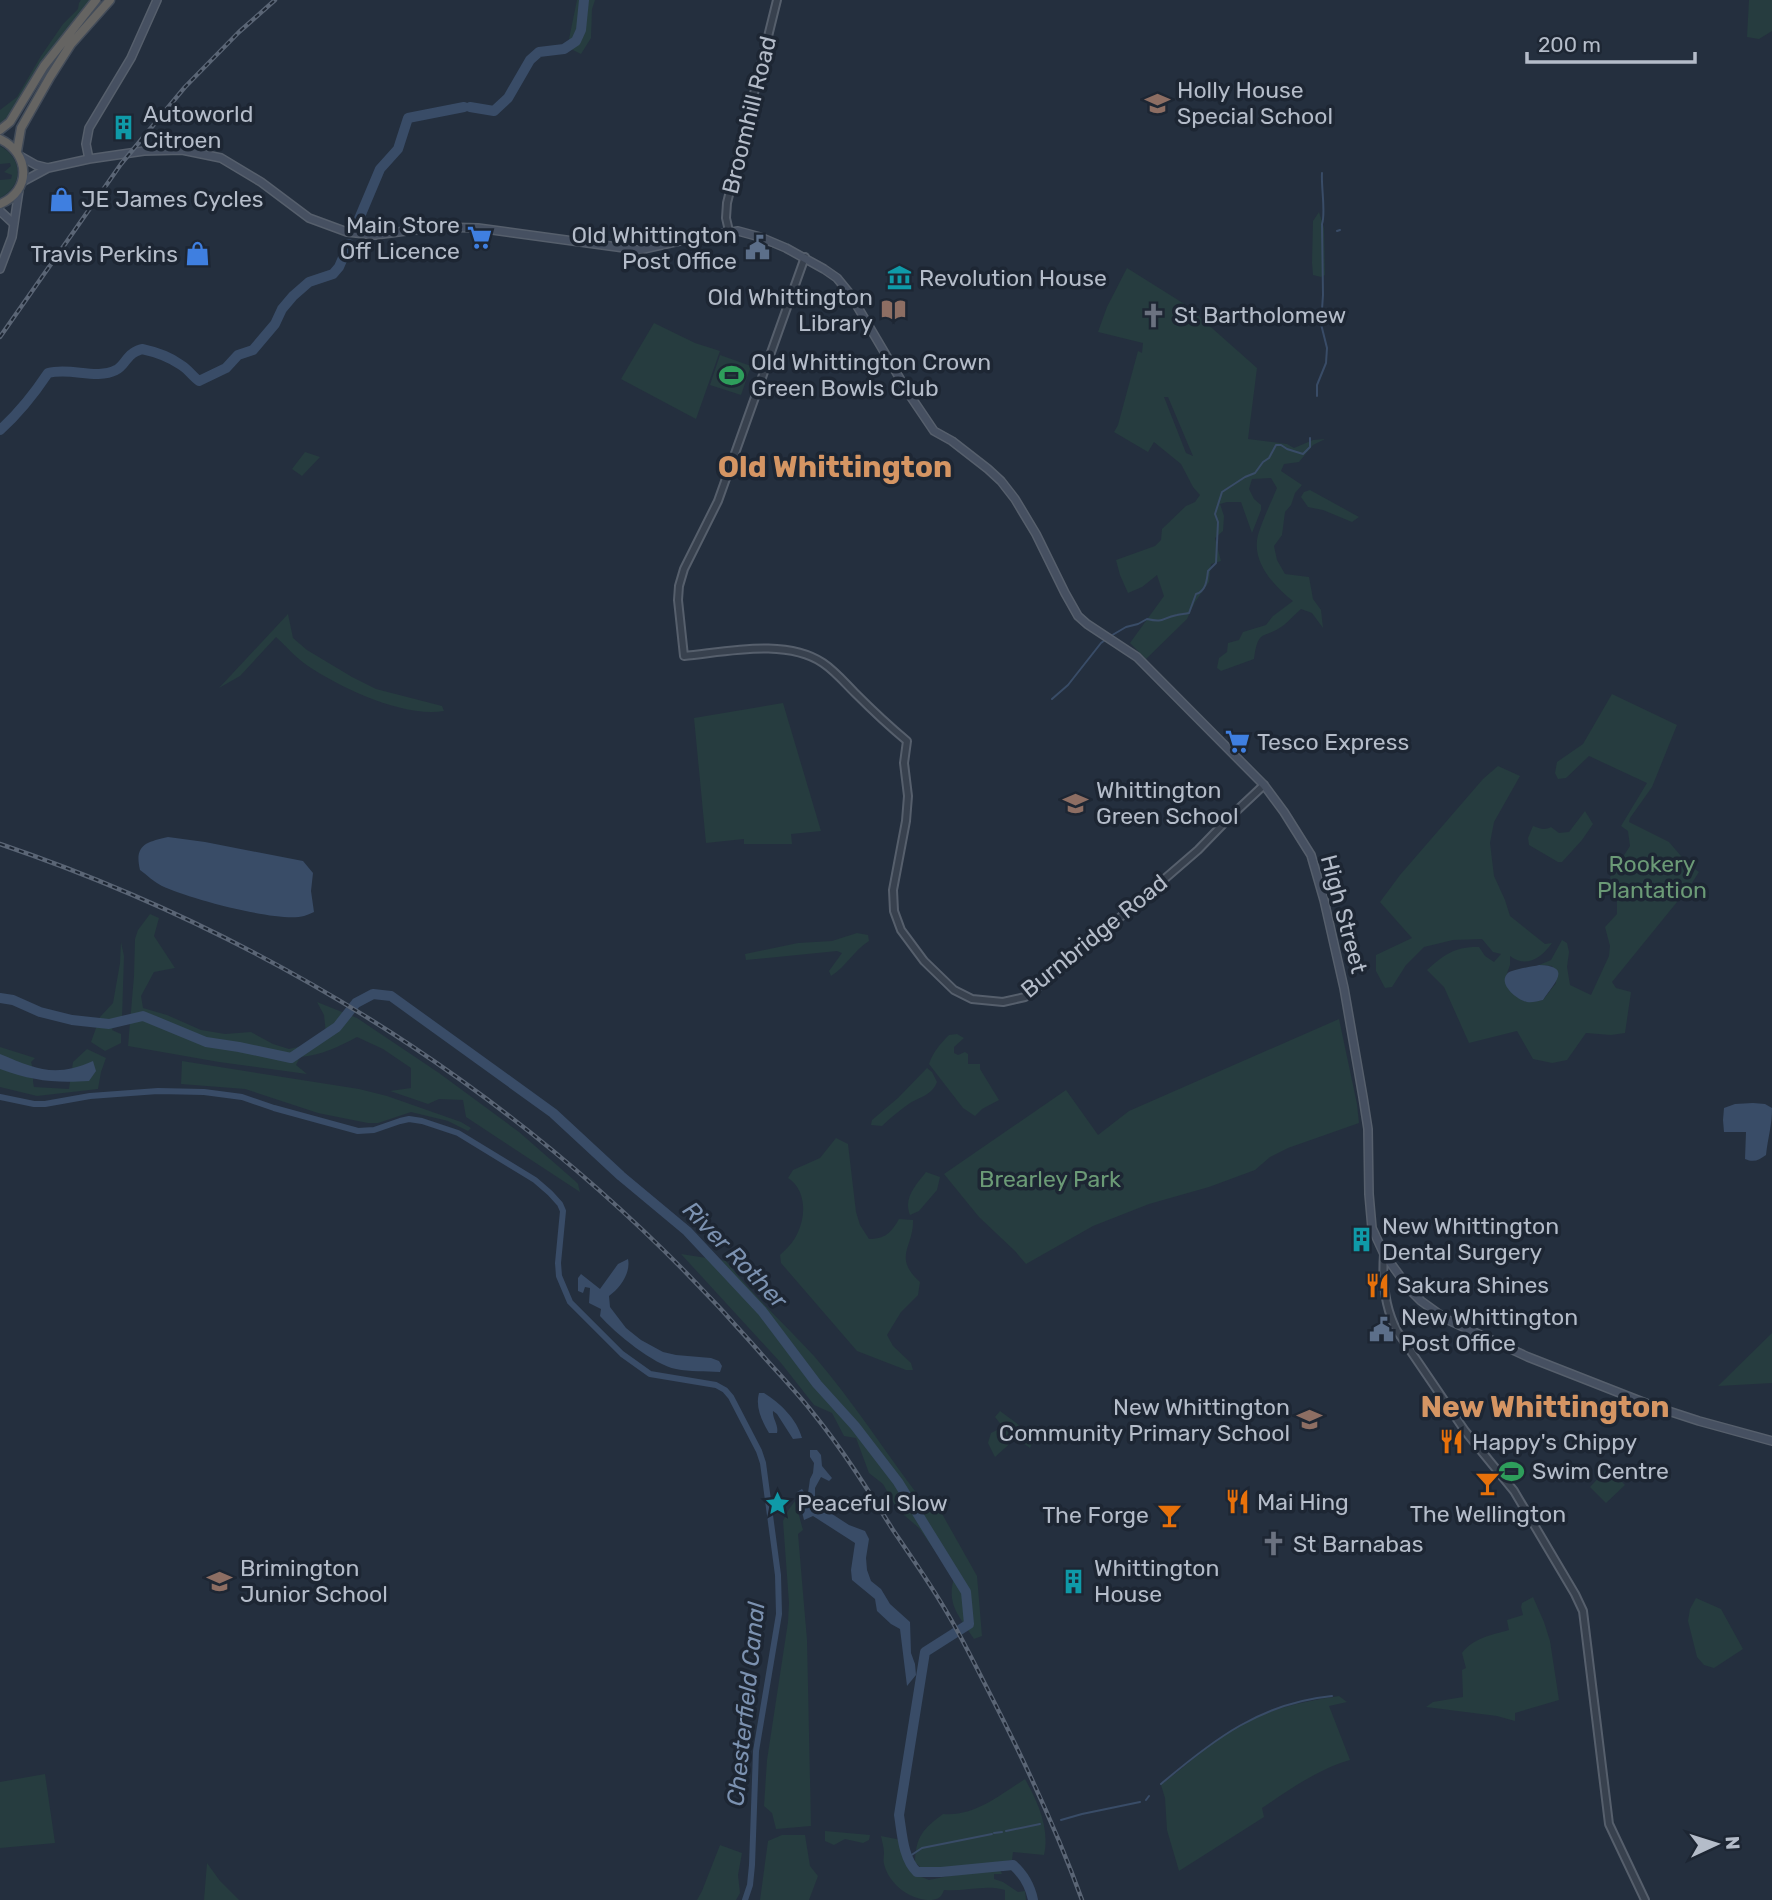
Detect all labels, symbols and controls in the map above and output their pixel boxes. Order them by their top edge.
scale bar [1527,21,1695,65]
text: 200 m [1538,32,1601,57]
street label: Broomhill Road [716,33,782,197]
place label: Holly House Special School [1177,76,1333,130]
school or university icon: Holly House Special School [1143,89,1171,117]
place label: Autoworld Citroen [143,100,253,154]
building icon: Autoworld Citroen [109,113,137,141]
shop icon: JE James Cycles [47,185,75,213]
place label: JE James Cycles [81,185,264,213]
place label: Main Store Off Licence [340,211,460,265]
place label: Old Whittington Post Office [572,221,737,275]
supermarket icon: Main Store Off Licence [466,224,494,252]
public building icon: Old Whittington Post Office [743,234,771,262]
place label: Travis Perkins [31,240,178,268]
shop icon: Travis Perkins [184,240,212,268]
museum icon: Revolution House [885,264,913,292]
place label: Revolution House [919,264,1107,292]
place label: Old Whittington Library [708,283,873,337]
library icon: Old Whittington Library [879,296,907,324]
church icon: St Bartholomew [1140,301,1168,329]
place label: St Bartholomew [1174,301,1346,329]
place label: Old Whittington Crown Green Bowls Club [751,348,991,402]
sports icon: Old Whittington Crown Green Bowls Club [717,361,745,389]
district label: Old Whittington [718,449,952,485]
supermarket icon: Tesco Express [1223,728,1251,756]
place label: Tesco Express [1257,728,1409,756]
place label: Whittington Green School [1096,776,1239,830]
school or university icon: Whittington Green School [1062,789,1090,817]
park label: Rookery Plantation [1597,850,1707,904]
street label: High Street [1315,852,1373,976]
street label: Burnbridge Road [1015,868,1173,1004]
park label: Brearley Park [979,1165,1121,1193]
water label: River Rother [677,1196,794,1315]
place label: New Whittington Dental Surgery [1382,1212,1559,1266]
building icon: New Whittington Dental Surgery [1348,1225,1376,1253]
restaurant icon: Sakura Shines [1363,1271,1391,1299]
place label: Sakura Shines [1397,1271,1549,1299]
place label: New Whittington Post Office [1401,1303,1578,1357]
public building icon: New Whittington Post Office [1367,1316,1395,1344]
district label: New Whittington [1420,1389,1670,1425]
place label: New Whittington Community Primary School [999,1393,1290,1447]
school or university icon: New Whittington Community Primary School [1296,1406,1324,1434]
restaurant icon: Happy's Chippy [1438,1428,1466,1456]
place label: Happy's Chippy [1472,1428,1638,1456]
sports icon: Swim Centre [1498,1457,1526,1485]
place label: Swim Centre [1532,1457,1669,1485]
bar icon: The Wellington [1474,1470,1502,1498]
restaurant icon: Mai Hing [1223,1488,1251,1516]
place label: Mai Hing [1257,1488,1349,1516]
place icon: Peaceful Slow [763,1489,791,1517]
place label: Peaceful Slow [797,1489,948,1517]
place label: The Wellington [1410,1500,1566,1528]
place label: The Forge [1042,1501,1149,1529]
bar icon: The Forge [1155,1501,1183,1529]
church icon: St Barnabas [1259,1530,1287,1558]
place label: St Barnabas [1293,1530,1423,1558]
place label: Brimington Junior School [240,1554,388,1608]
place label: Whittington House [1094,1554,1219,1608]
school or university icon: Brimington Junior School [206,1567,234,1595]
building icon: Whittington House [1060,1567,1088,1595]
water label: Chesterfield Canal [721,1599,771,1807]
north arrow [1681,1809,1751,1879]
text: N [1721,1835,1744,1850]

